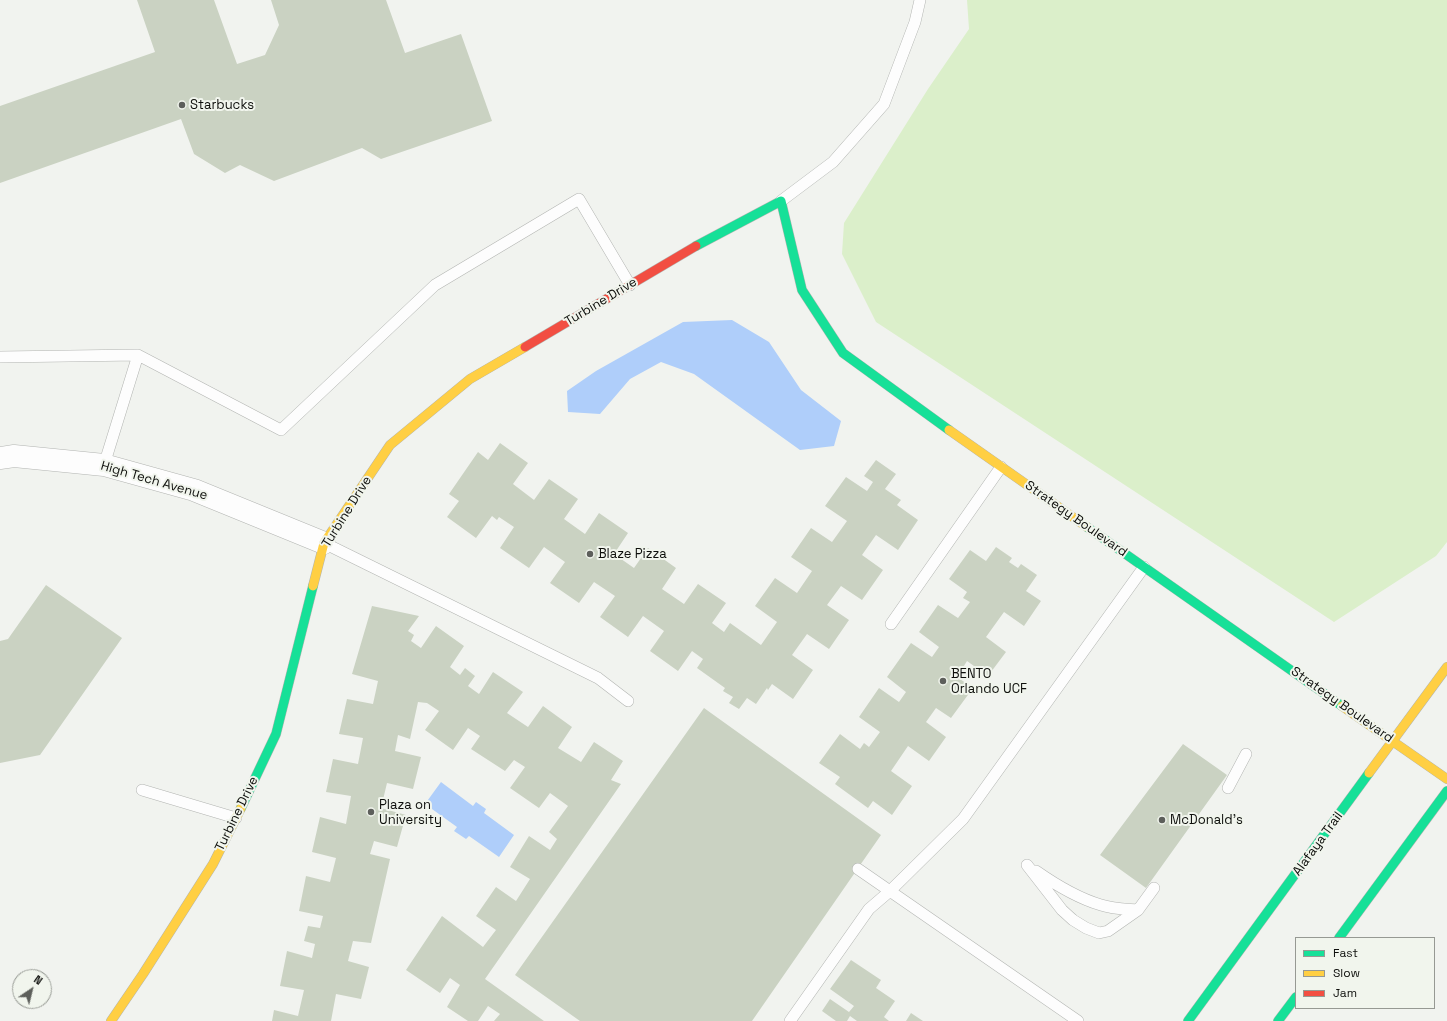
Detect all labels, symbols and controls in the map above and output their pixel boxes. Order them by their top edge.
place label: Starbucks [190,97,254,113]
marker: Starbucks [177,100,187,110]
street label: Turbine Drive [562,274,640,330]
street label: High Tech Avenue [99,458,209,504]
street label: Turbine Drive [319,473,375,551]
street label: Strategy Boulevard [1022,478,1130,560]
place label: Blaze Pizza [598,546,667,562]
marker: Blaze Pizza [585,549,595,559]
street label: Strategy Boulevard [1288,664,1396,746]
place label: BENTO Orlando UCF [951,666,1027,697]
marker: BENTO Orlando UCF [938,676,948,686]
street label: Turbine Drive [212,774,262,854]
place label: Plaza on University [379,797,442,828]
marker: Plaza on University [366,807,376,817]
street label: Alafaya Trail [1290,809,1346,879]
place label: McDonald's [1170,812,1243,828]
marker: McDonald's [1157,815,1167,825]
legend [1295,937,1435,1009]
text: Fast [1333,945,1358,961]
text: Slow [1333,965,1360,981]
north arrow [12,969,52,1009]
text: N [31,972,45,988]
text: Jam [1333,985,1357,1001]

